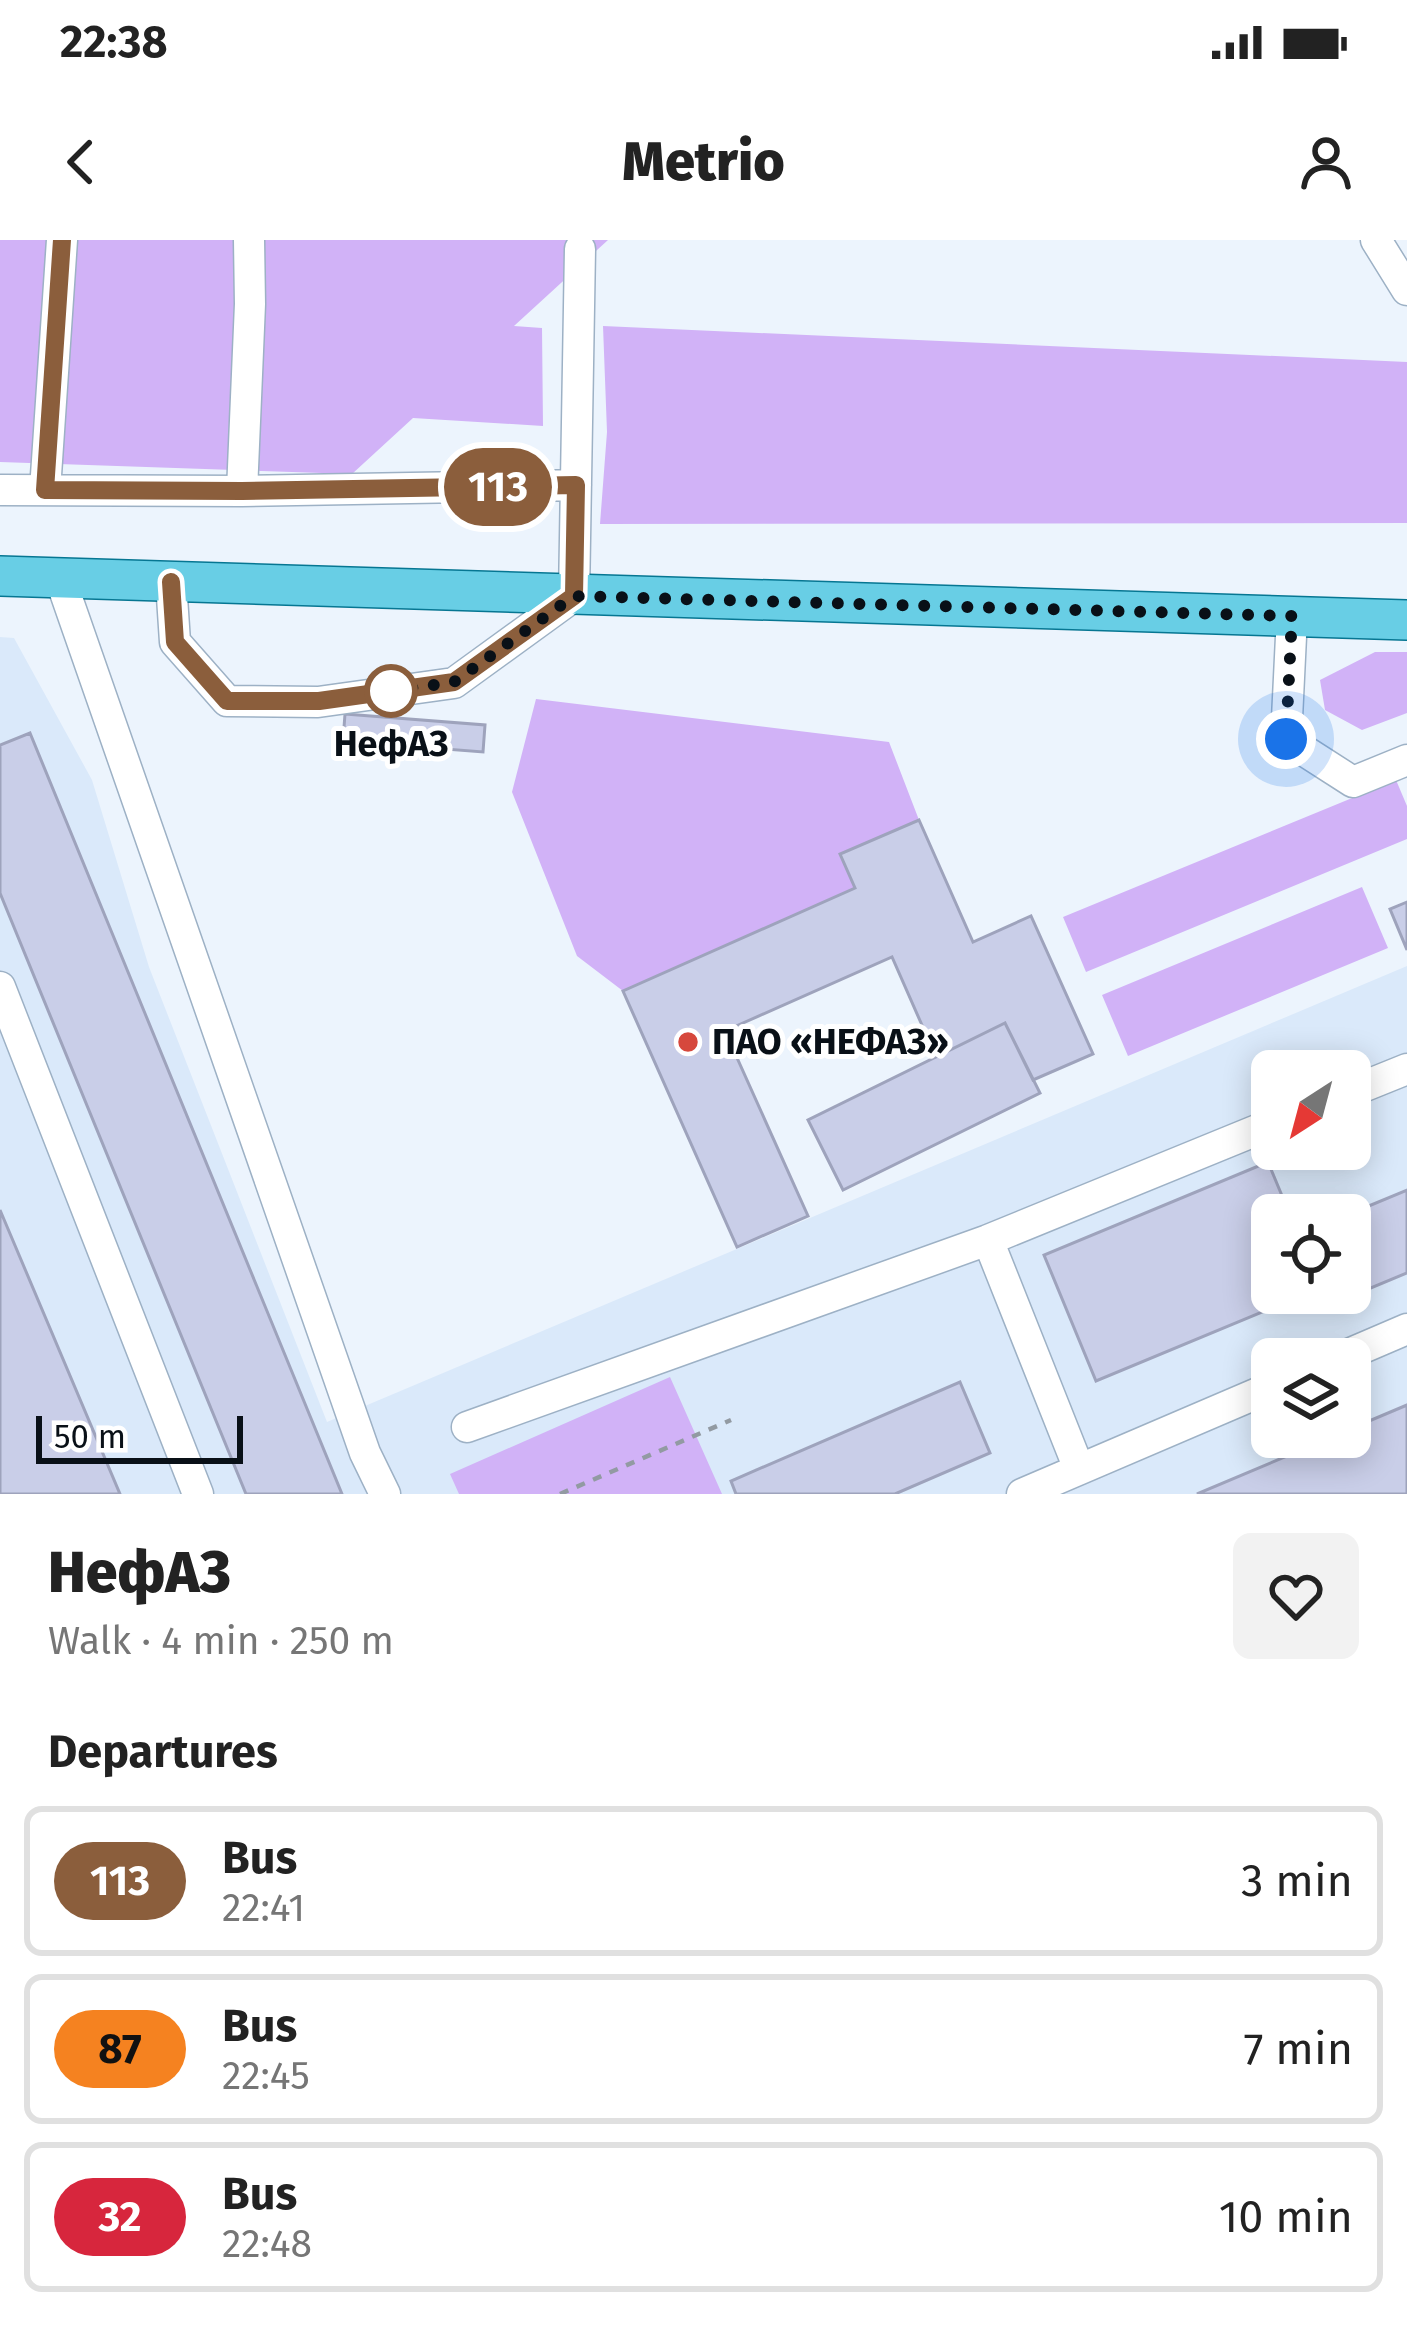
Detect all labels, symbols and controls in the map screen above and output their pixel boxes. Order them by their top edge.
text: 22:38 [60,15,168,69]
icon: back [48,129,114,195]
icon: person [1293,129,1359,195]
text: Metrio [622,130,785,194]
line badge: 113 [429,448,567,526]
text: 113 [468,462,528,512]
marker: НефАЗ [366,666,416,716]
your location [1256,709,1316,769]
place label: НефАЗ [334,722,448,766]
place label: ПАО «НЕФАЗ» [712,1020,949,1064]
marker: ПАО «НЕФАЗ» [675,1029,701,1055]
north arrow [1251,1050,1371,1170]
map controls [1251,1050,1371,1458]
button: locate [1251,1194,1371,1314]
button: layers [1251,1338,1371,1458]
scale bar [36,1410,243,1463]
text: 50 m [54,1417,126,1457]
button: heart [1233,1533,1359,1659]
text: НефАЗ [48,1539,231,1607]
text: Walk · 4 min · 250 m [48,1618,394,1664]
text: Departures [48,1725,278,1779]
text: Bus [222,1831,297,1885]
text: 3 min [1241,1854,1353,1908]
text: 113 [90,1856,150,1906]
text: 22:41 [222,1885,305,1931]
text: Bus [222,1999,297,2053]
text: 7 min [1243,2022,1353,2076]
text: 87 [98,2024,142,2074]
text: 22:45 [222,2053,310,2099]
text: Bus [222,2167,297,2221]
text: 10 min [1219,2190,1353,2244]
text: 32 [98,2192,142,2242]
text: 22:48 [222,2221,312,2267]

